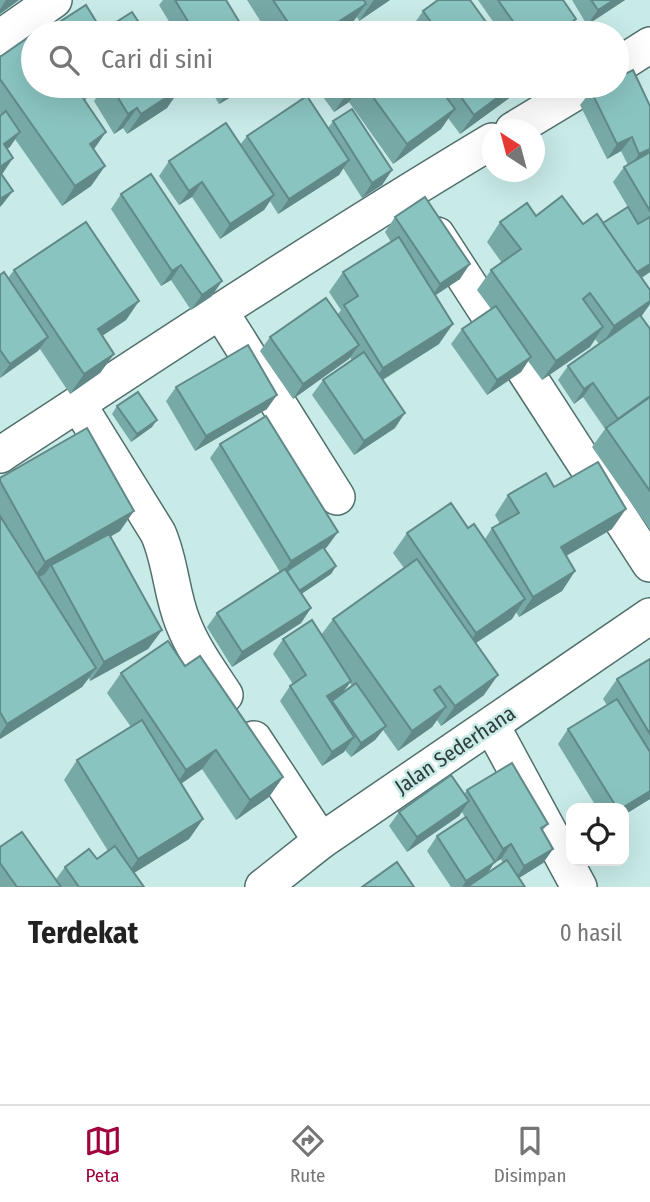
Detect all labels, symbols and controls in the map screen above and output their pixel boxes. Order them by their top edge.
search box [21,21,629,98]
icon: search [45,41,83,79]
text: Cari di sini [101,44,213,75]
north arrow [482,119,545,182]
street label: Jalan Sederhana [390,700,520,800]
map controls [566,803,629,866]
button: locate [566,803,629,866]
text: Terdekat [28,915,138,951]
text: 0 hasil [560,919,622,947]
tab: Peta [84,1122,122,1187]
tab: Rute [289,1122,327,1187]
tab: Disimpan [494,1122,566,1187]

